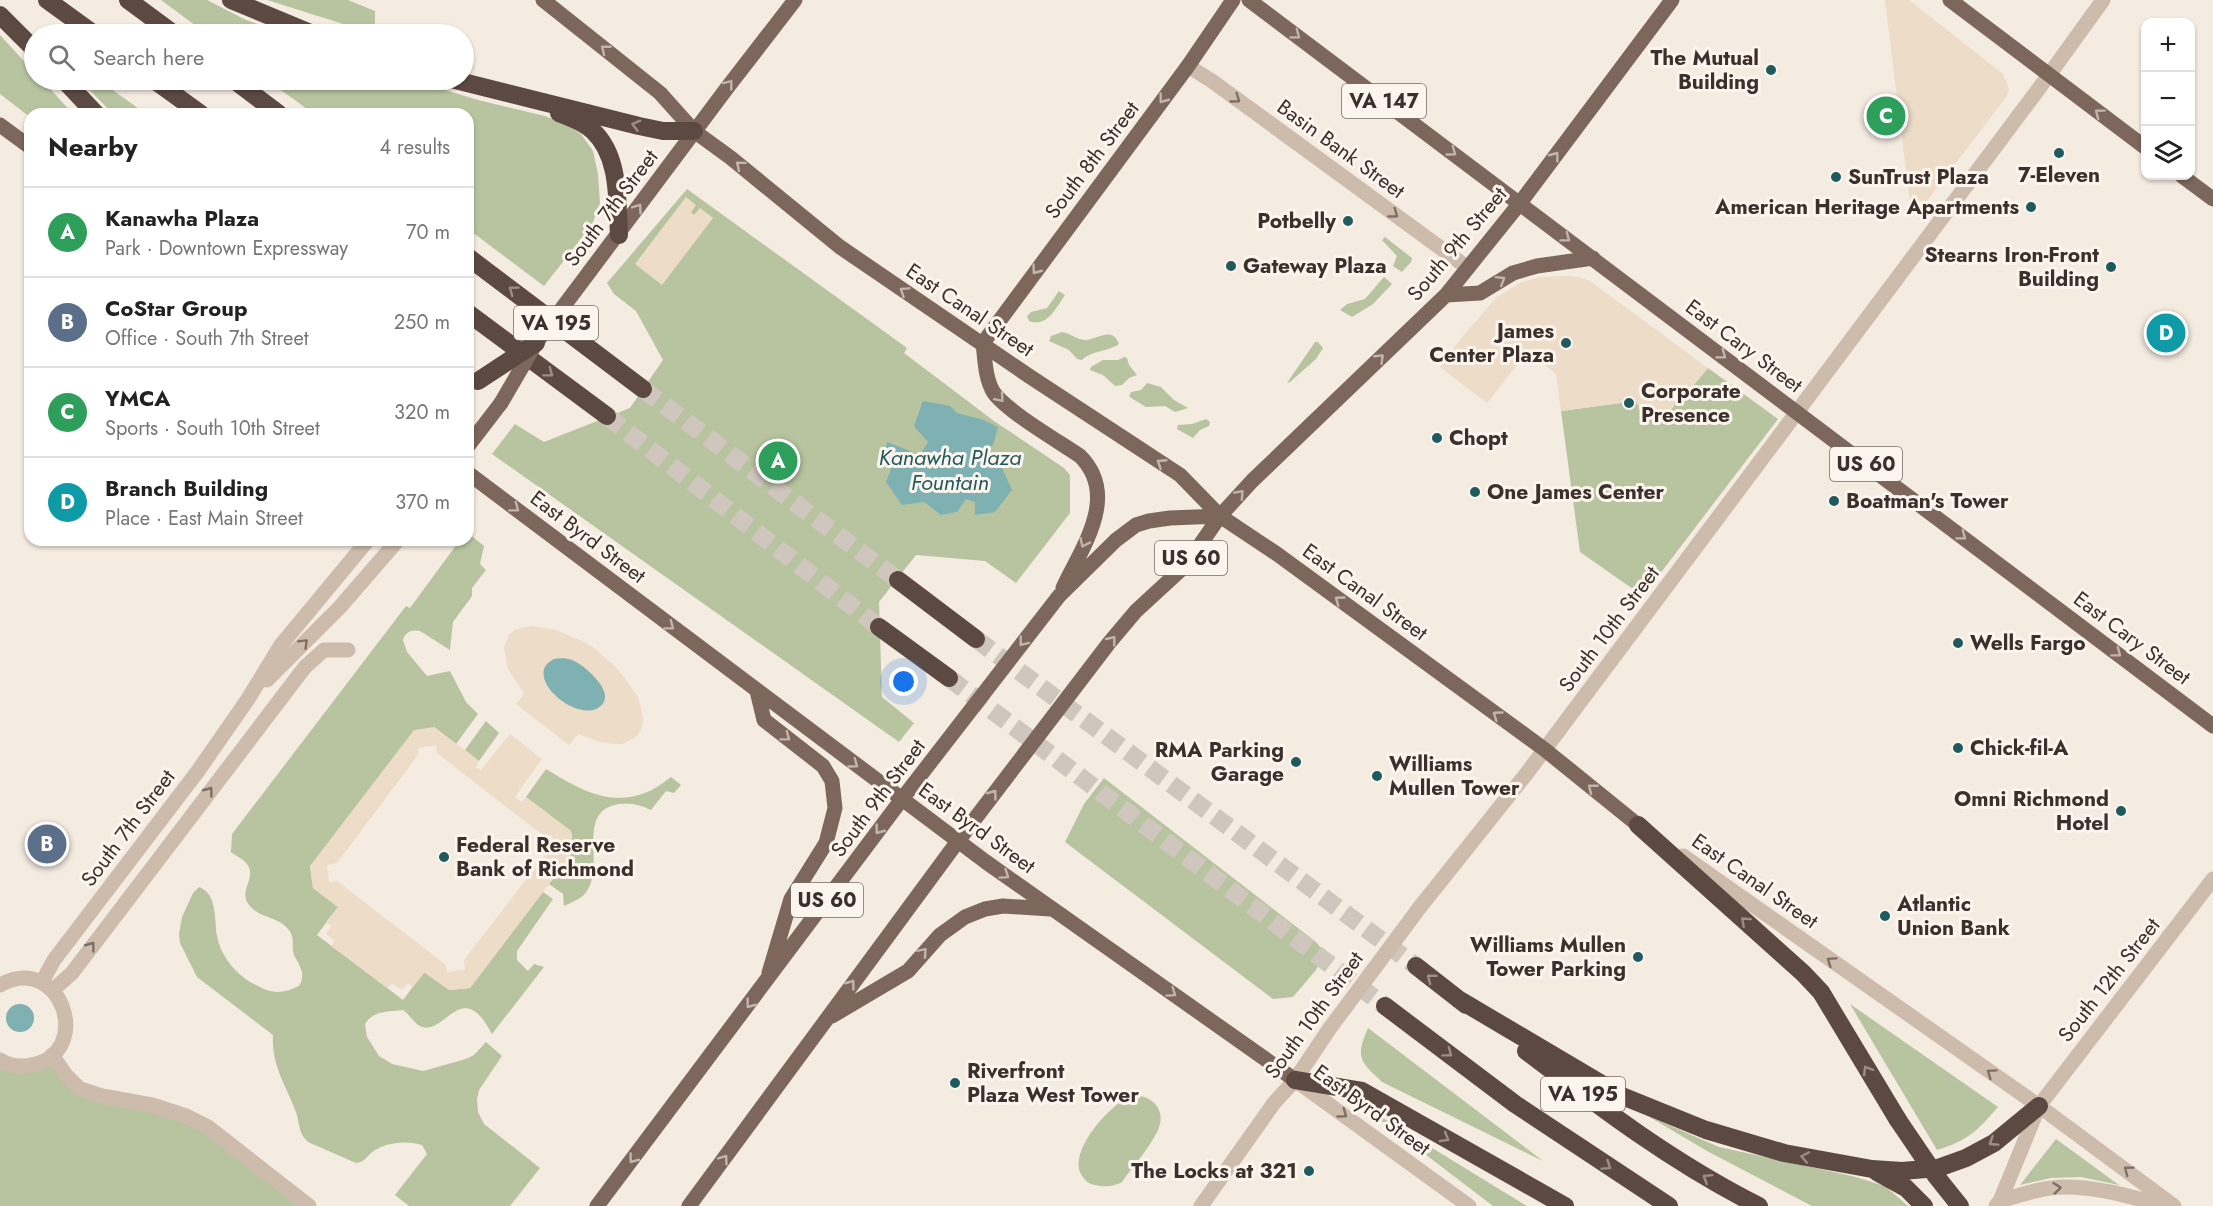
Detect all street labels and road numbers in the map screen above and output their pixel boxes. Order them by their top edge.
road number: VA 147 [1342,84,1426,118]
street label: Basin Bank Street [1271,92,1411,206]
street label: South 8th Street [1038,95,1146,225]
street label: South 7th Street [557,143,665,273]
street label: South 9th Street [1400,180,1514,308]
street label: East Canal Street [900,256,1040,364]
street label: East Cary Street [1679,292,1809,400]
road number: VA 195 [514,306,598,340]
road number: US 60 [1830,447,1902,481]
street label: East Byrd Street [524,483,652,591]
street label: East Canal Street [1296,536,1434,648]
road number: US 60 [1155,541,1227,575]
street label: South 10th Street [1552,560,1666,698]
street label: East Cary Street [2067,584,2197,692]
street label: South 9th Street [824,733,932,863]
street label: South 7th Street [74,763,182,893]
street label: East Byrd Street [912,775,1042,881]
street label: East Canal Street [1686,826,1824,936]
road number: US 60 [791,883,863,917]
street label: South 12th Street [2051,912,2167,1048]
street label: South 10th Street [1258,945,1370,1085]
street label: East Byrd Street [1307,1057,1437,1163]
road number: VA 195 [1541,1077,1625,1111]

